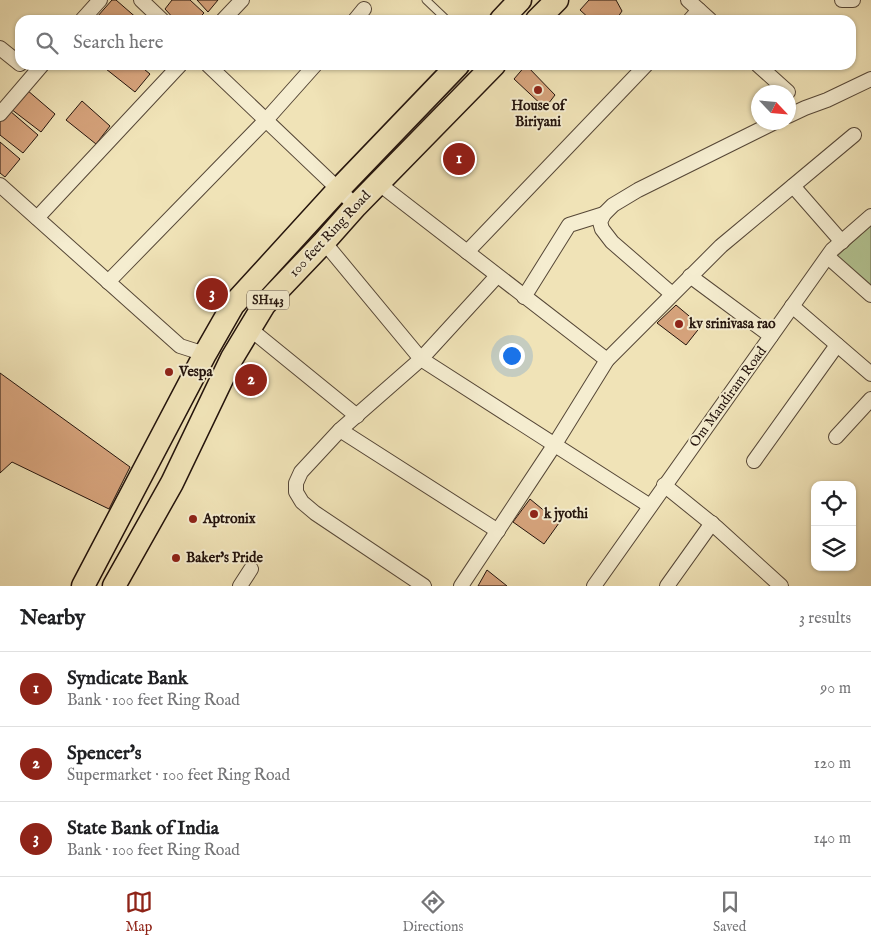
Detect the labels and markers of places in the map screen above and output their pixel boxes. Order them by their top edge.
marker: House of Biriyani [532,84,544,96]
place label: House of Biriyani [511,97,568,131]
pin: 1 [443,140,475,178]
pin: 3 [196,275,228,313]
place label: kv srinivasa rao [688,315,776,333]
marker: kv srinivasa rao [673,318,685,330]
pin: 2 [235,361,267,399]
place label: Vespa [178,363,213,381]
marker: Vespa [163,366,175,378]
place label: k jyothi [543,505,588,523]
marker: k jyothi [528,508,540,520]
place label: Aptronix [202,510,256,528]
marker: Aptronix [187,513,199,525]
place label: Baker's Pride [186,549,263,567]
marker: Baker's Pride [170,552,182,564]

